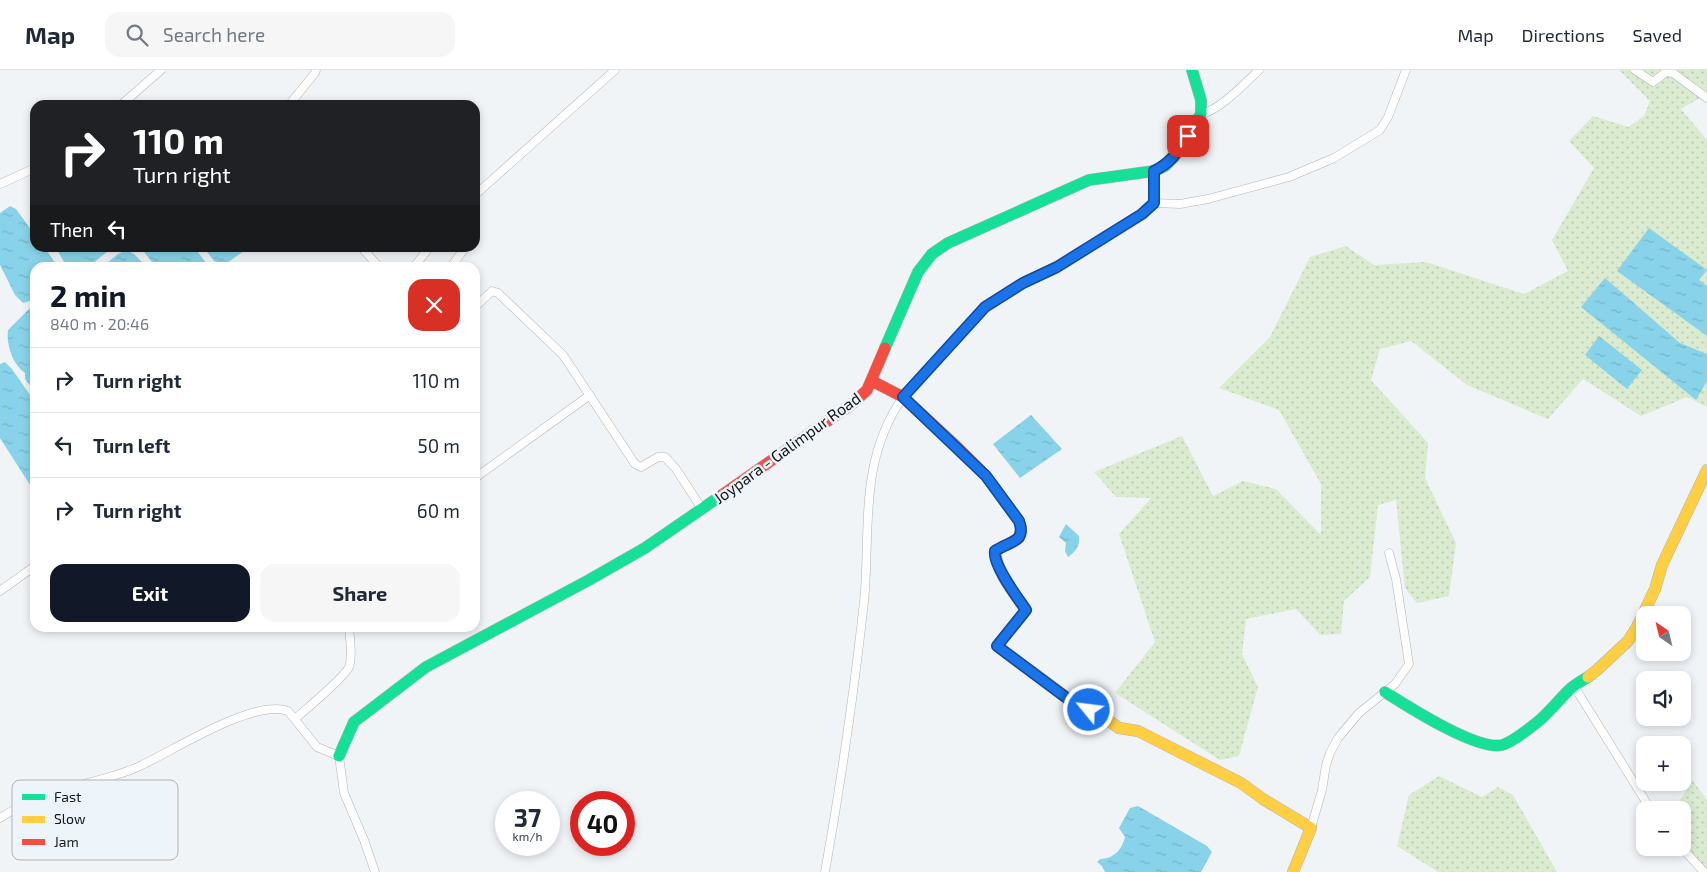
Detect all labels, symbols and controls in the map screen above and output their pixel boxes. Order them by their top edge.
search box [105,12,455,57]
text: Map [25,20,75,49]
icon: search [123,21,151,49]
text: Search here [163,23,265,46]
text: Map [1457,24,1494,46]
text: Directions [1522,24,1605,46]
text: Saved [1633,24,1682,46]
pin [1167,115,1209,157]
text: 110 m [133,119,224,161]
icon: right [50,120,115,185]
icon: arrive [1174,122,1202,150]
text: Turn right [133,161,231,187]
icon: left [103,215,131,243]
text: Then [50,218,93,241]
text: 2 min [50,277,127,313]
button: close [408,279,460,331]
text: 840 m · 20:46 [50,314,149,333]
icon: right [50,366,78,394]
text: Turn right [93,369,181,392]
text: 110 m [413,369,460,392]
street label: Joypara - Galimpur Road [710,388,864,507]
icon: left [50,431,78,459]
text: Turn left [93,434,170,457]
text: 50 m [417,434,460,457]
icon: right [50,496,78,524]
text: Turn right [93,499,181,522]
text: 60 m [417,499,460,522]
button: Exit [50,564,250,622]
button: Share [260,564,460,622]
north arrow [1636,606,1691,661]
map controls [1636,606,1691,856]
button: sound [1636,671,1691,726]
position arrow [1062,683,1114,735]
button: + [1636,736,1691,791]
legend [12,780,178,860]
text: Fast [54,788,81,805]
speed limit sign: 40 [570,791,635,856]
button: − [1636,801,1691,856]
text: 37 [514,802,541,832]
text: Slow [54,810,86,827]
text: km/h [513,829,542,843]
text: Jam [54,833,79,850]

